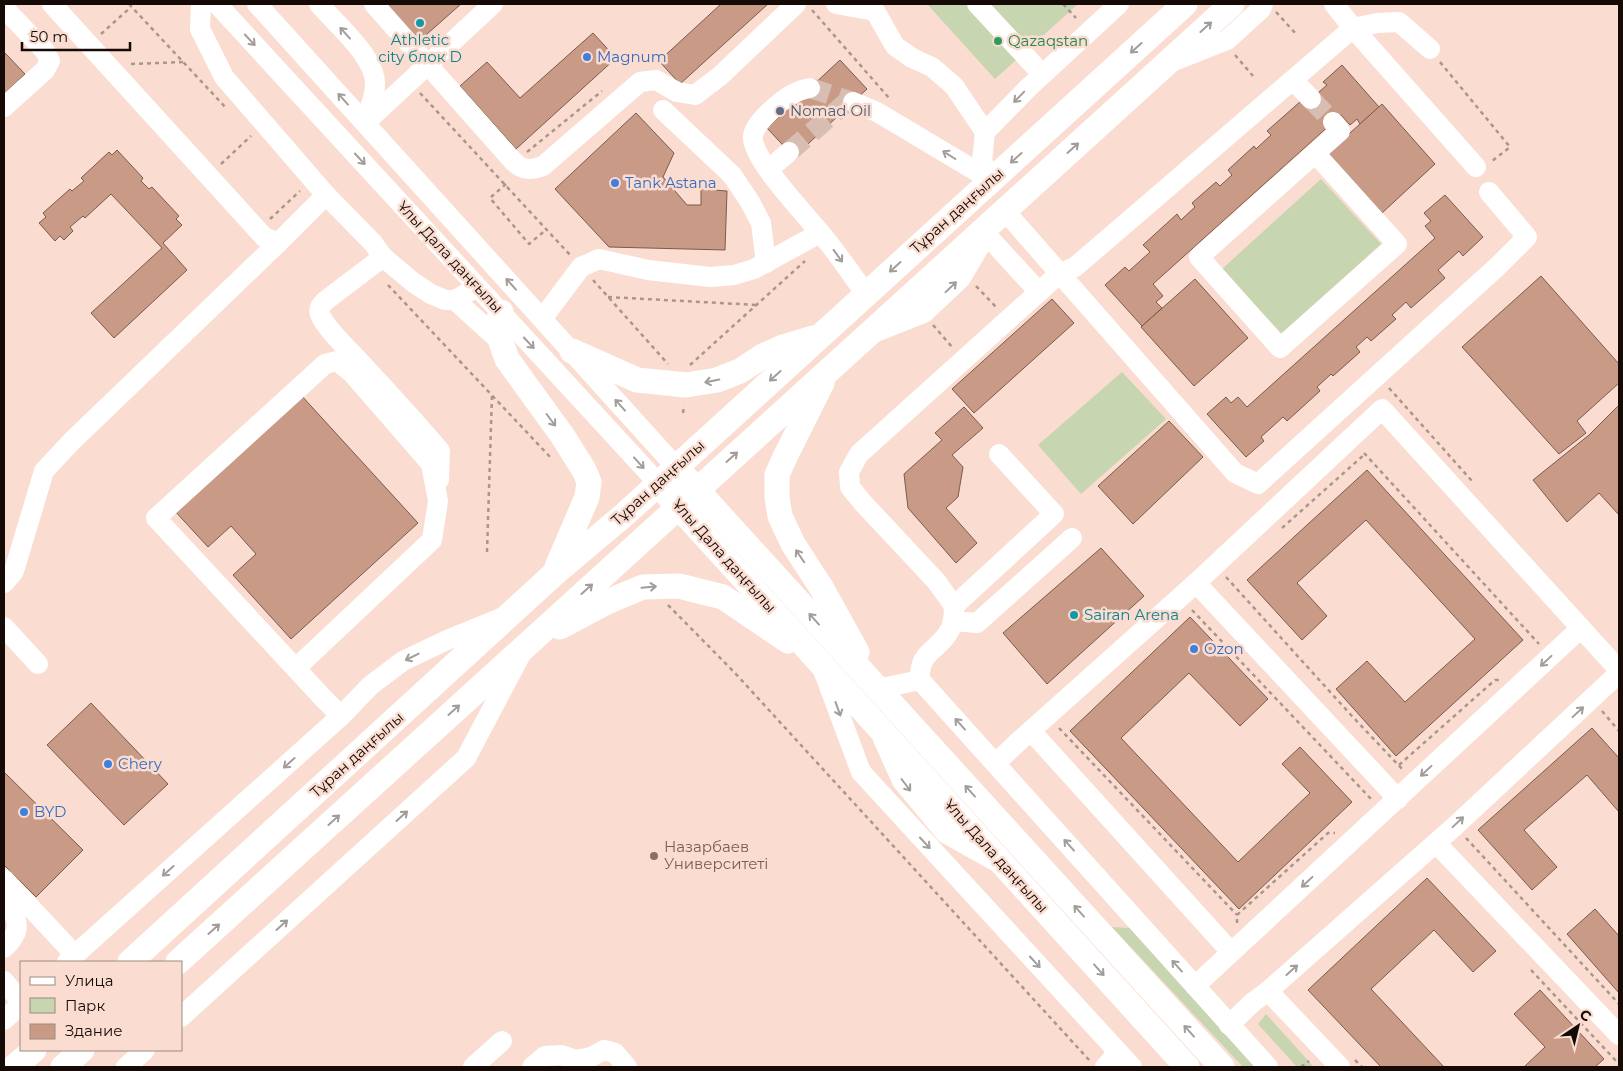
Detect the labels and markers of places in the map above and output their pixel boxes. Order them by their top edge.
marker: Athletic city блок D [414,17,426,29]
place label: Athletic city блок D [378,30,462,66]
place label: Qazaqstan [1008,31,1088,50]
marker: Qazaqstan [992,35,1004,47]
place label: Magnum [597,47,667,66]
marker: Magnum [581,51,593,63]
place label: Nomad Oil [790,101,871,120]
marker: Nomad Oil [774,105,786,117]
place label: Tank Astana [625,173,717,192]
marker: Tank Astana [609,177,621,189]
place label: Sairan Arena [1084,605,1179,624]
marker: Sairan Arena [1068,609,1080,621]
place label: Ozon [1204,639,1244,658]
marker: Ozon [1188,643,1200,655]
place label: Chery [118,754,163,773]
marker: Chery [102,758,114,770]
place label: BYD [34,802,66,821]
marker: BYD [18,806,30,818]
place label: Назарбаев Университеті [664,837,768,873]
marker: Назарбаев Университеті [648,850,660,862]

